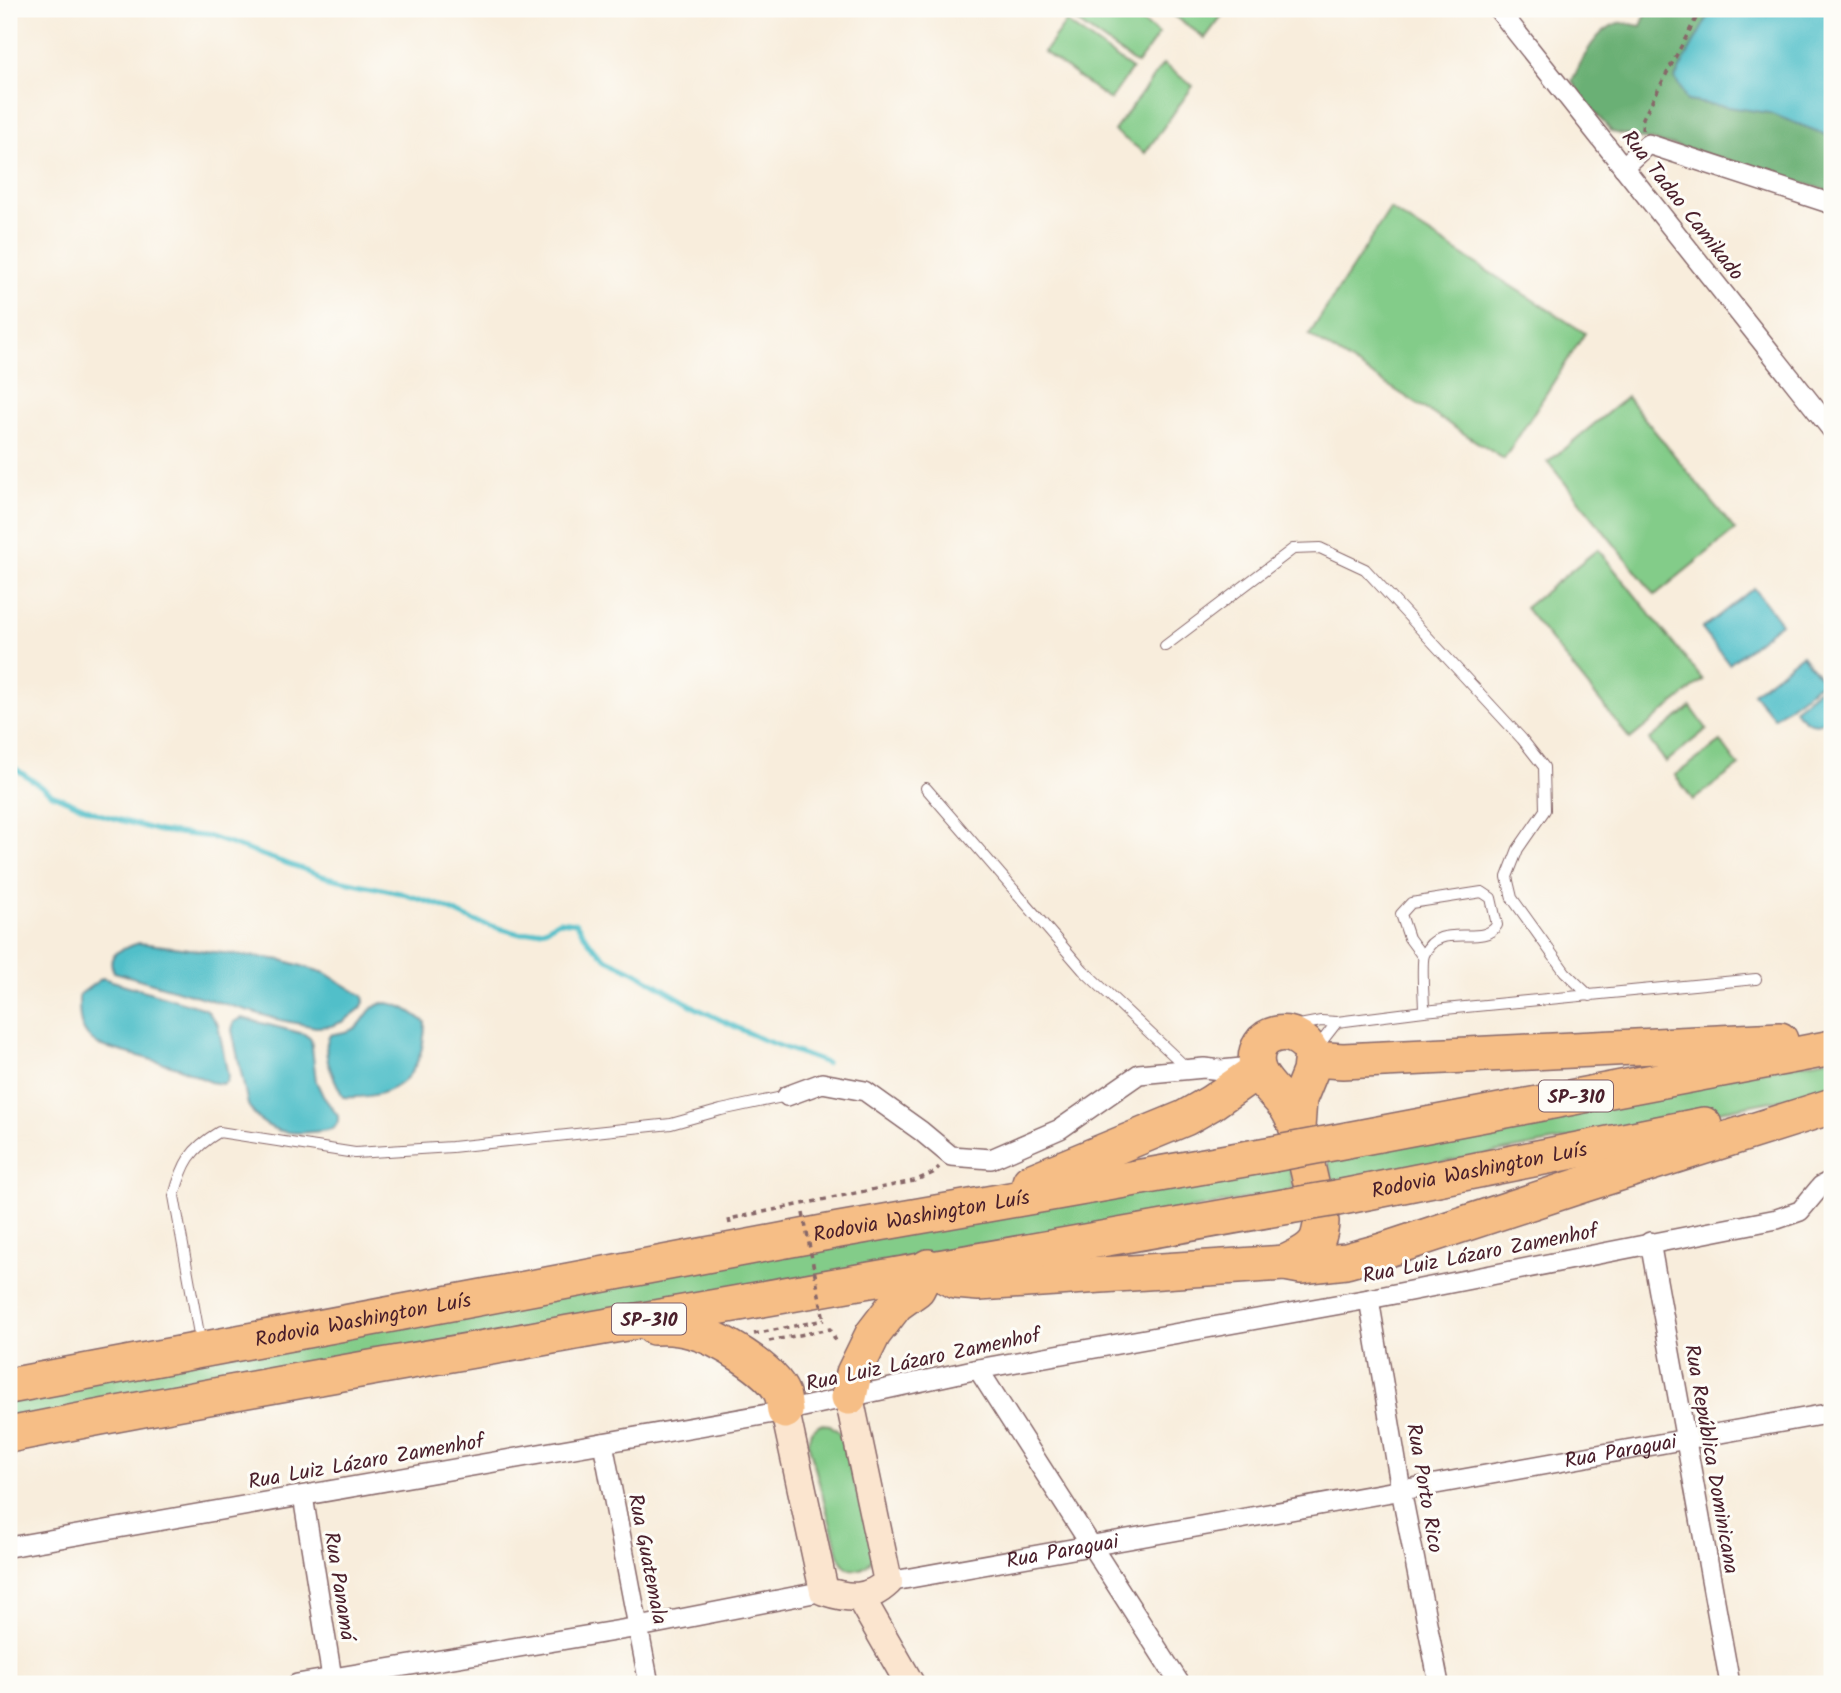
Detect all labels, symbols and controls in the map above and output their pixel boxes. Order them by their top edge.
street label: Rua Tadao Camikado [1612,123,1751,289]
road number: SP-310 [1539,1080,1613,1112]
street label: Rodovia Washington Luís [1369,1134,1590,1209]
street label: Rodovia Washington Luís [810,1182,1032,1253]
street label: Rua Luiz Lázaro Zamenhof [1360,1215,1603,1293]
street label: Rodovia Washington Luís [252,1284,474,1357]
road number: SP-310 [612,1303,686,1334]
street label: Rua Luiz Lázaro Zamenhof [803,1319,1046,1401]
street label: Rua República Dominicana [1674,1342,1747,1577]
street label: Rua Porto Rico [1396,1421,1451,1555]
street label: Rua Luiz Lázaro Zamenhof [246,1425,489,1499]
street label: Rua Paraguai [1562,1426,1680,1479]
street label: Rua Guatemala [618,1491,675,1627]
street label: Rua Paraguai [1004,1526,1122,1579]
street label: Rua Panamá [314,1530,364,1645]

